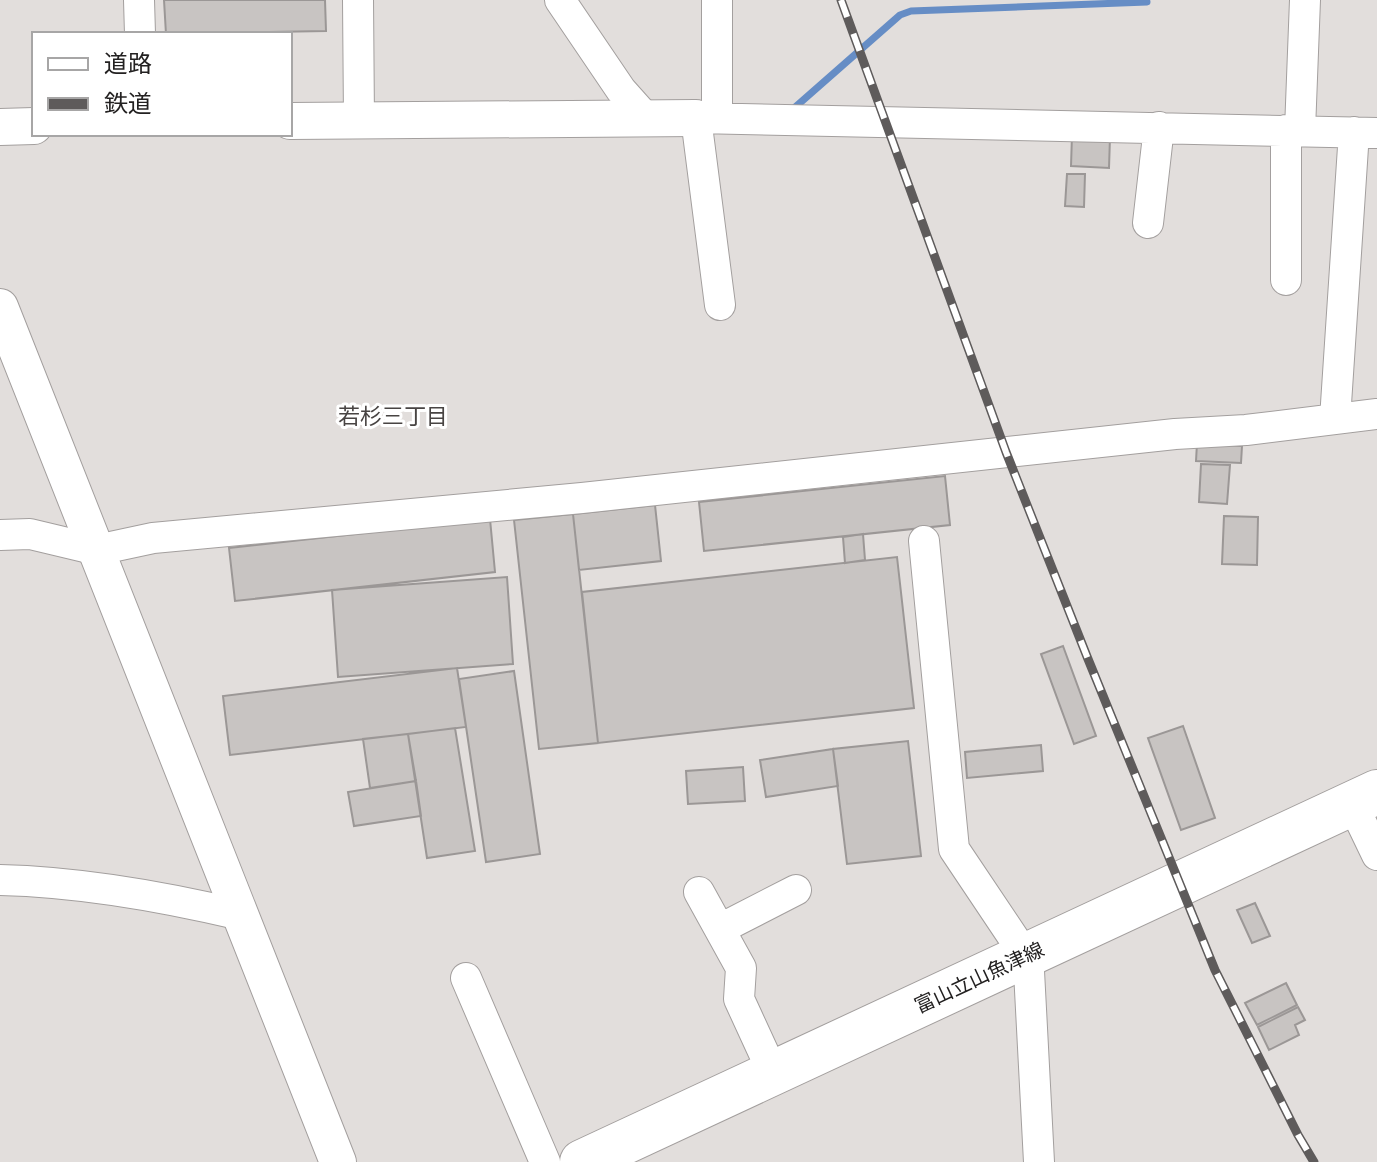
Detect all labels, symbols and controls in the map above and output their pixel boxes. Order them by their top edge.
legend [32,32,292,136]
text: 道路 [104,50,152,77]
text: 鉄道 [104,90,152,117]
district label: 若杉三丁目 [338,403,448,428]
street label: 富山立山魚津線 [911,937,1047,1017]

